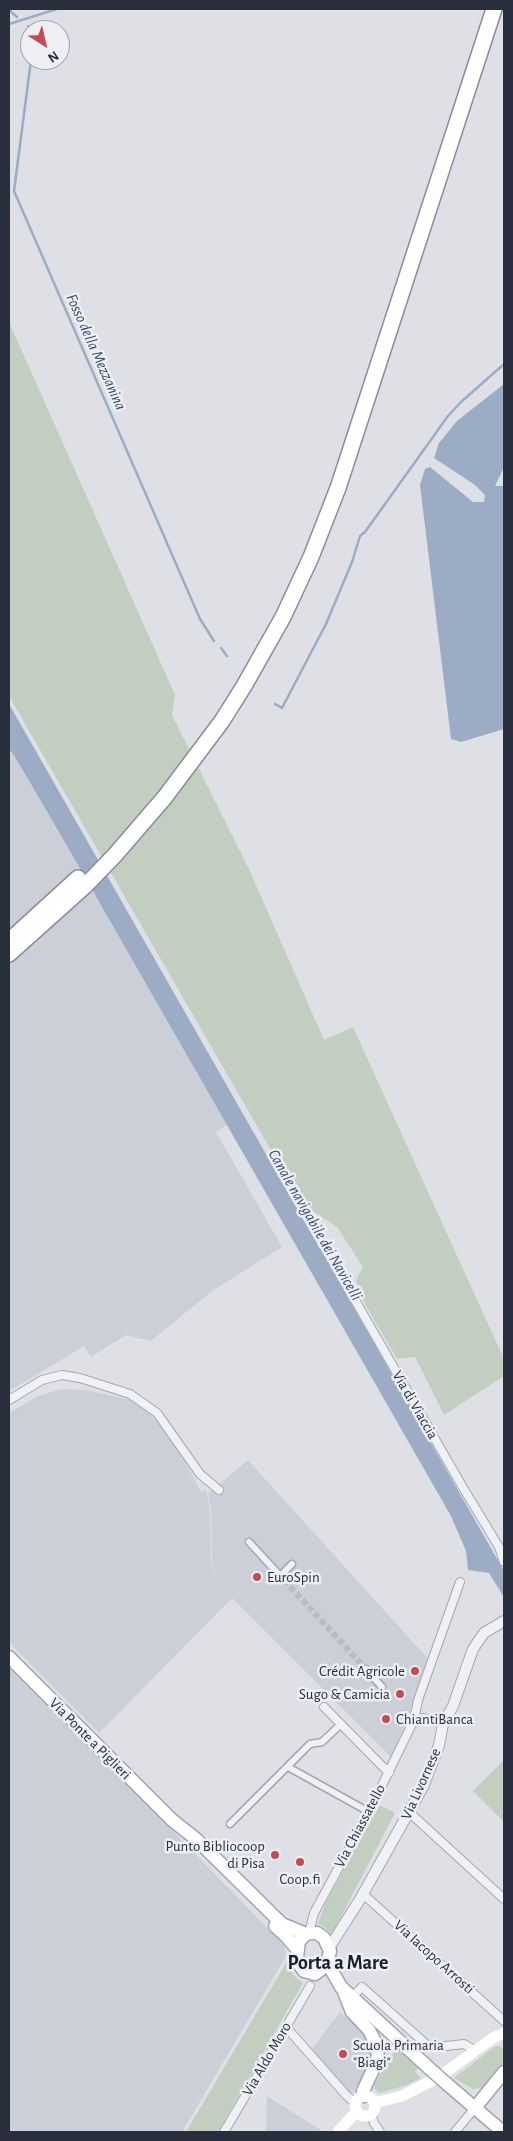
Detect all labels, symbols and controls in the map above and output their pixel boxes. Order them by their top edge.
north arrow [20,20,70,70]
text: N [45,48,61,65]
water label: Fosso della Mezzanina [62,291,130,413]
water label: Canale navigabile dei Navicelli [264,1146,366,1304]
street label: Via di Viaccia [388,1367,442,1443]
place label: EuroSpin [267,1568,320,1586]
marker: EuroSpin [251,1571,263,1583]
place label: Crédit Agricole [319,1662,405,1680]
marker: Crédit Agricole [409,1665,421,1677]
place label: Sugo & Camicia [299,1685,390,1703]
marker: Sugo & Camicia [394,1688,406,1700]
street label: Via Ponte a Piglieri [45,1694,135,1784]
place label: ChiantiBanca [396,1710,473,1728]
marker: ChiantiBanca [380,1713,392,1725]
street label: Via Livornese [397,1745,445,1823]
street label: Via Chiassatello [330,1781,390,1871]
place label: Punto Bibliocoop di Pisa [166,1837,265,1872]
marker: Punto Bibliocoop di Pisa [269,1849,281,1861]
marker: Coop.fi [294,1856,306,1868]
place label: Coop.fi [280,1870,320,1888]
street label: Via Iacopo Arrosti [390,1916,478,1998]
district label: Porta a Mare [288,1951,388,1975]
street label: Via Aldo Moro [239,2019,295,2099]
place label: Scuola Primaria "Biagi" [353,2036,444,2071]
marker: Scuola Primaria "Biagi" [337,2048,349,2060]

